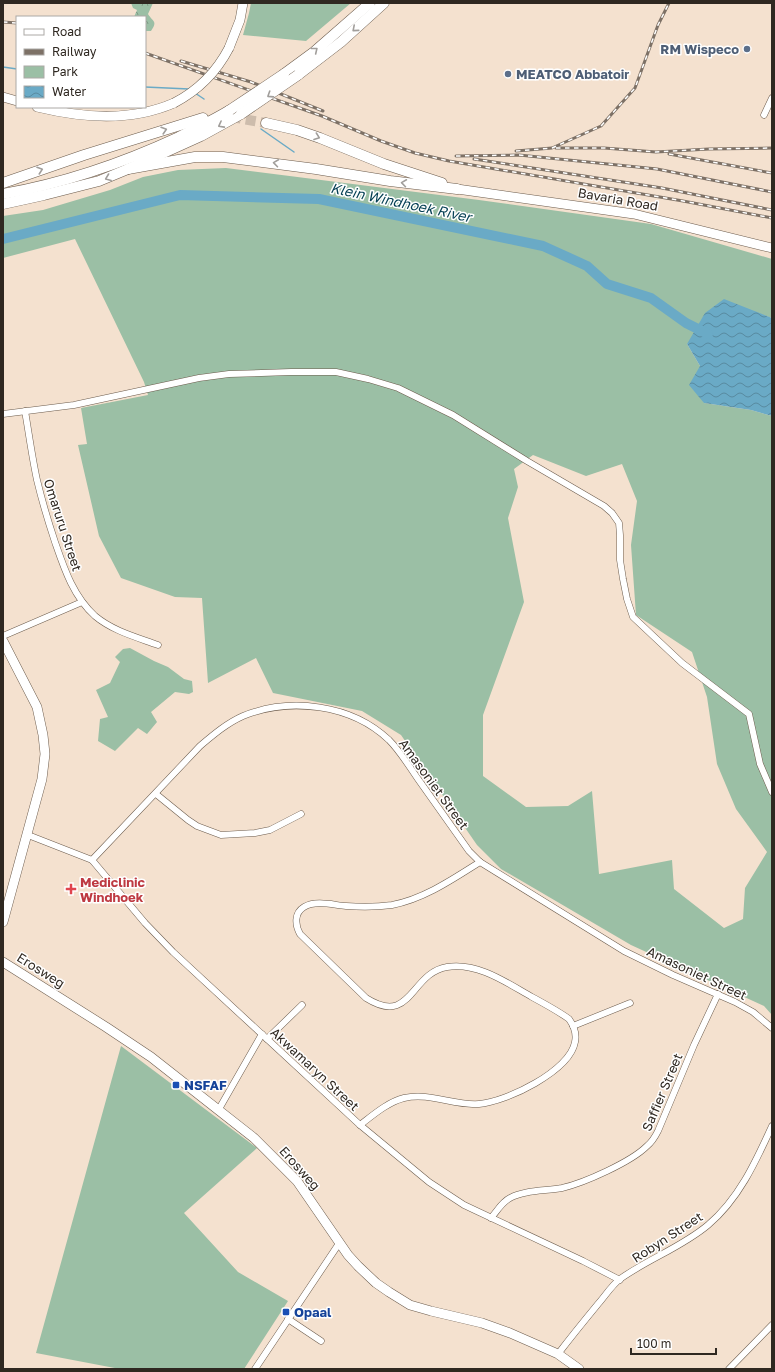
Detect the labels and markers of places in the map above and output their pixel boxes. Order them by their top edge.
place label: RM Wispeco [660,41,739,57]
marker: RM Wispeco [742,44,752,54]
place label: MEATCO Abbatoir [516,66,629,82]
marker: MEATCO Abbatoir [503,69,513,79]
place label: Mediclinic Windhoek [80,874,146,905]
marker: Mediclinic Windhoek [65,883,77,895]
place label: NSFAF [184,1077,227,1093]
marker: NSFAF [171,1080,181,1090]
place label: Opaal [294,1304,332,1320]
marker: Opaal [281,1307,291,1317]

